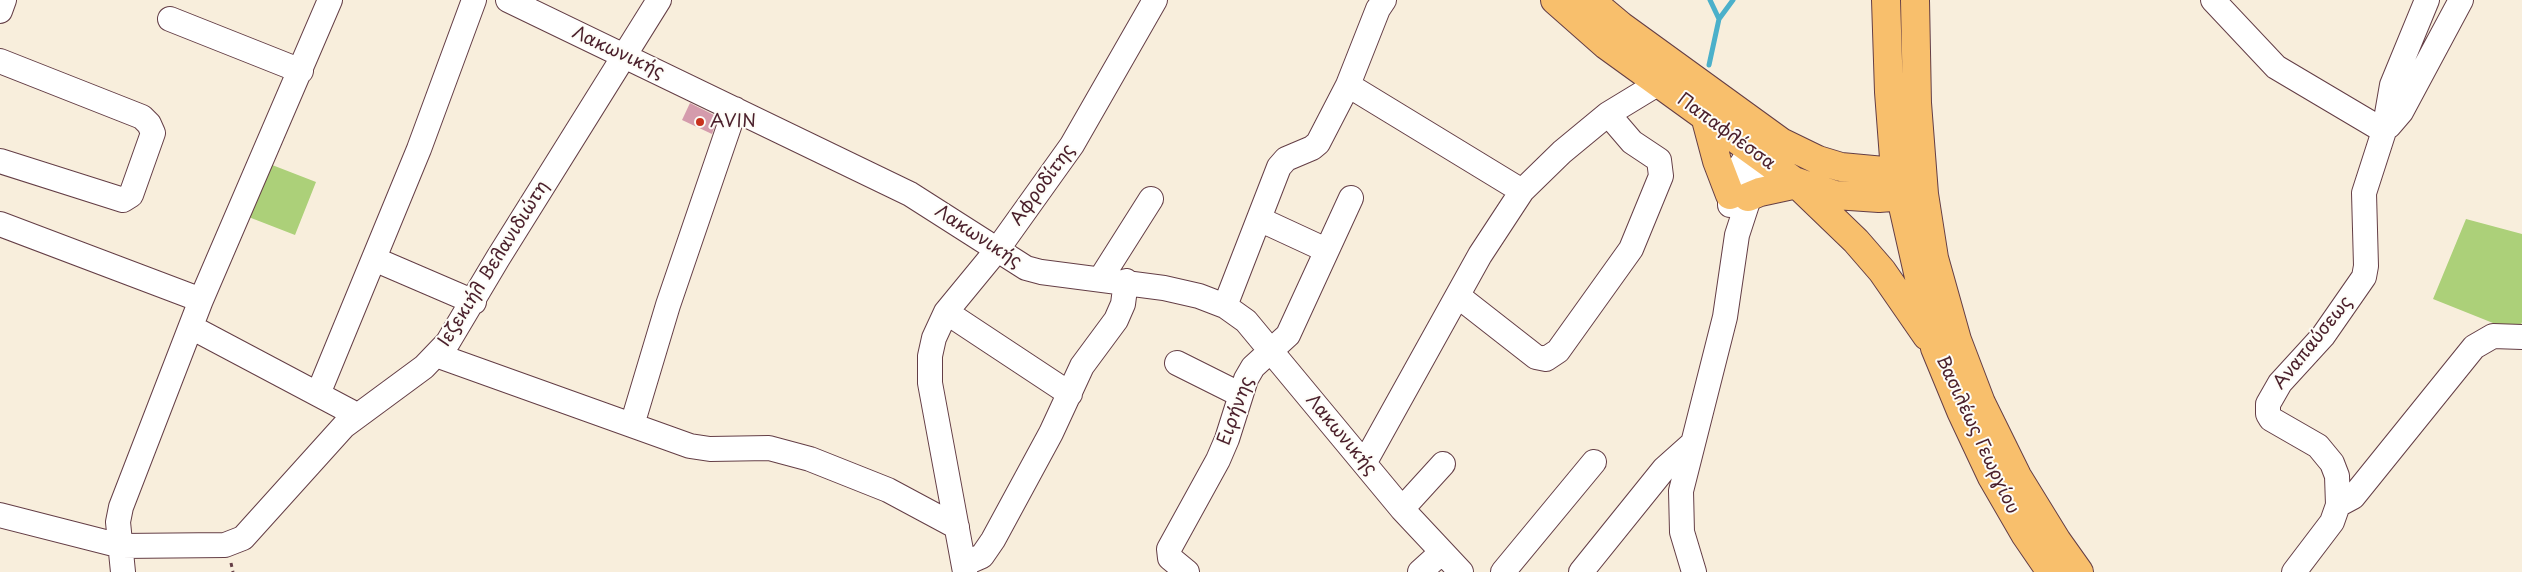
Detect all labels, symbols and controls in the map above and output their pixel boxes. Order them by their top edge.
street label: Λακωνικής [568,22,668,84]
street label: Παπαφλέσσα [1673,89,1779,175]
place label: AVIN [710,111,756,133]
marker: AVIN [694,116,706,128]
street label: Αφροδίτης [1006,140,1080,230]
street label: Ιεζεκιήλ Βελανιδιώτη [434,177,554,351]
street label: Λακωνικής [930,201,1026,273]
street label: Αναπαύσεως [2269,292,2357,394]
street label: Βασιλέως Γεωργίου [1931,352,2023,518]
street label: Ειρήνης [1214,374,1258,448]
street label: Λακωνικής [1301,390,1381,480]

